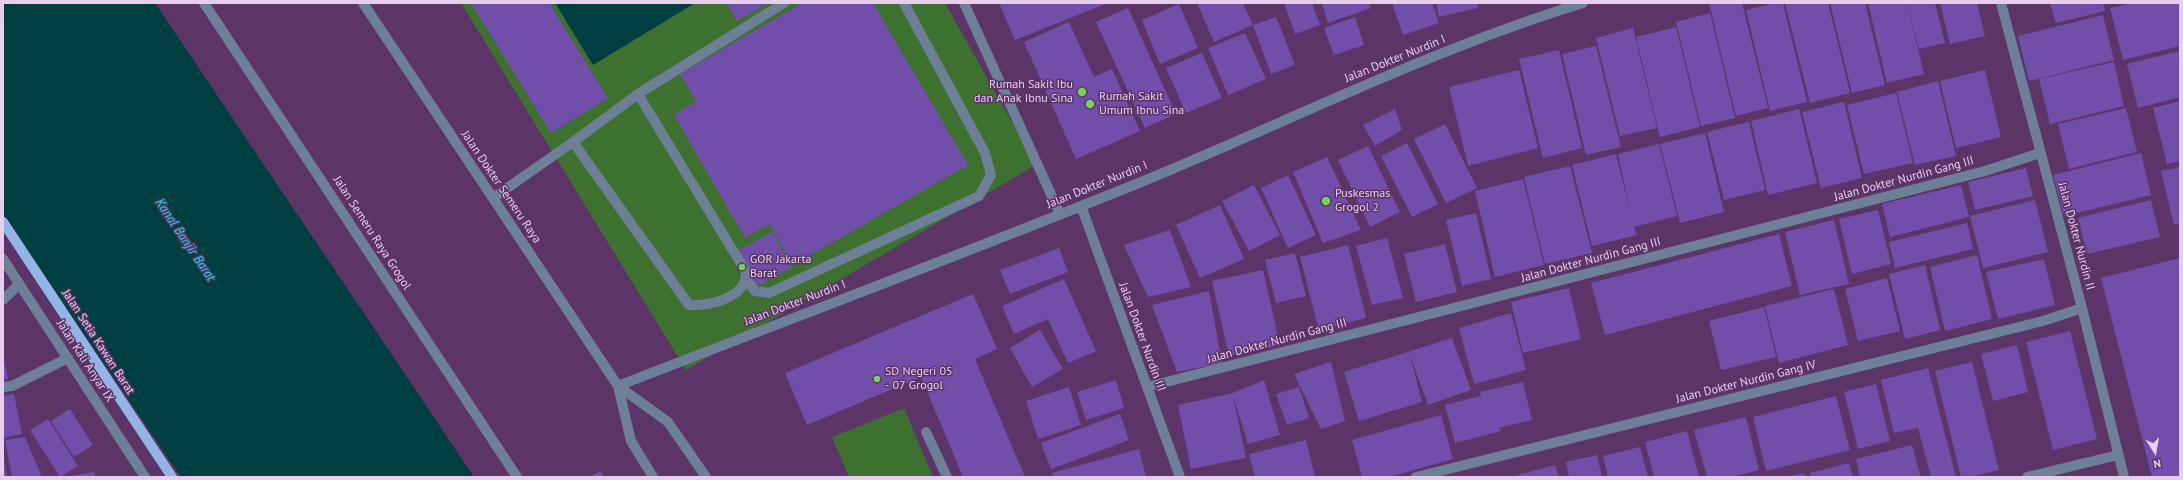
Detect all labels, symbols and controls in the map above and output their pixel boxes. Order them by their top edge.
street label: Jalan Dokter Nurdin I [1342,32,1448,86]
place label: Rumah Sakit Ibu dan Anak Ibnu Sina [974,78,1073,106]
marker: Rumah Sakit Ibu dan Anak Ibnu Sina [1076,86,1088,98]
place label: Rumah Sakit Umum Ibnu Sina [1099,90,1184,118]
marker: Rumah Sakit Umum Ibnu Sina [1084,98,1096,110]
street label: Jalan Dokter Semeru Raya [458,128,544,246]
street label: Jalan Dokter Nurdin Gang III [1833,153,1975,205]
street label: Jalan Dokter Nurdin I [1044,158,1150,212]
street label: Jalan Semeru Raya Grogol [330,173,414,293]
street label: Jalan Dokter Nurdin II [2055,180,2097,292]
place label: Puskesmas Grogol 2 [1335,187,1390,215]
marker: Puskesmas Grogol 2 [1320,195,1332,207]
water label: Kanal Banjir Barat [152,196,218,284]
street label: Jalan Dokter Nurdin Gang III [1520,234,1662,286]
place label: GOR Jakarta Barat [750,253,811,281]
marker: GOR Jakarta Barat [737,262,747,272]
street label: Jalan Dokter Nurdin I [742,277,848,329]
street label: Jalan Dokter Nurdin III [1116,281,1168,393]
street label: Jalan Setia Kawan Barat [59,287,137,397]
street label: Jalan Dokter Nurdin Gang III [1206,315,1348,367]
street label: Jalan Kali Anyar IX [53,317,117,405]
street label: Jalan Dokter Nurdin Gang IV [1674,358,1818,406]
place label: SD Negeri 05 - 07 Grogol [885,365,953,393]
marker: SD Negeri 05 - 07 Grogol [872,374,882,384]
north arrow [2135,432,2175,472]
text: N [2152,456,2162,471]

